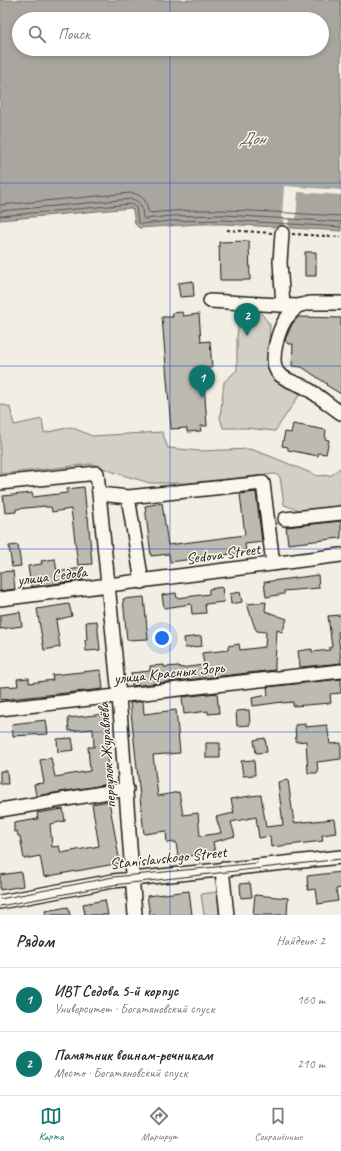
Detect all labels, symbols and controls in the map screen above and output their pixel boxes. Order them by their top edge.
search box [12,12,329,56]
icon: search [26,23,48,45]
text: Поиск [58,25,90,44]
water label: Дон [238,128,268,149]
pin: 2 [234,303,260,336]
pin: 1 [189,365,215,398]
street label: Sedova Street [185,539,263,569]
street label: улица Седова [15,562,89,590]
your location [152,628,172,648]
street label: улица Красных Зорь [112,657,226,689]
street label: переулок Журавлёва [93,700,121,809]
street label: Stanislavskogo Street [109,842,229,874]
text: Рядом [16,931,54,952]
text: Найдено: 2 [277,933,325,949]
text: ИВТ Седова 5-й корпус [54,982,178,1001]
text: 1 [26,992,32,1008]
text: 160 m [297,992,325,1008]
text: Университет · Богатяновский спуск [54,1001,214,1017]
text: Памятник воинам-речникам [54,1046,213,1065]
text: 2 [26,1056,32,1072]
text: 210 m [297,1056,325,1072]
text: Место · Богатяновский спуск [54,1065,188,1081]
tab: Карта [39,1105,64,1143]
tab: Маршрут [141,1105,177,1143]
tab: Сохранённые [255,1105,302,1143]

